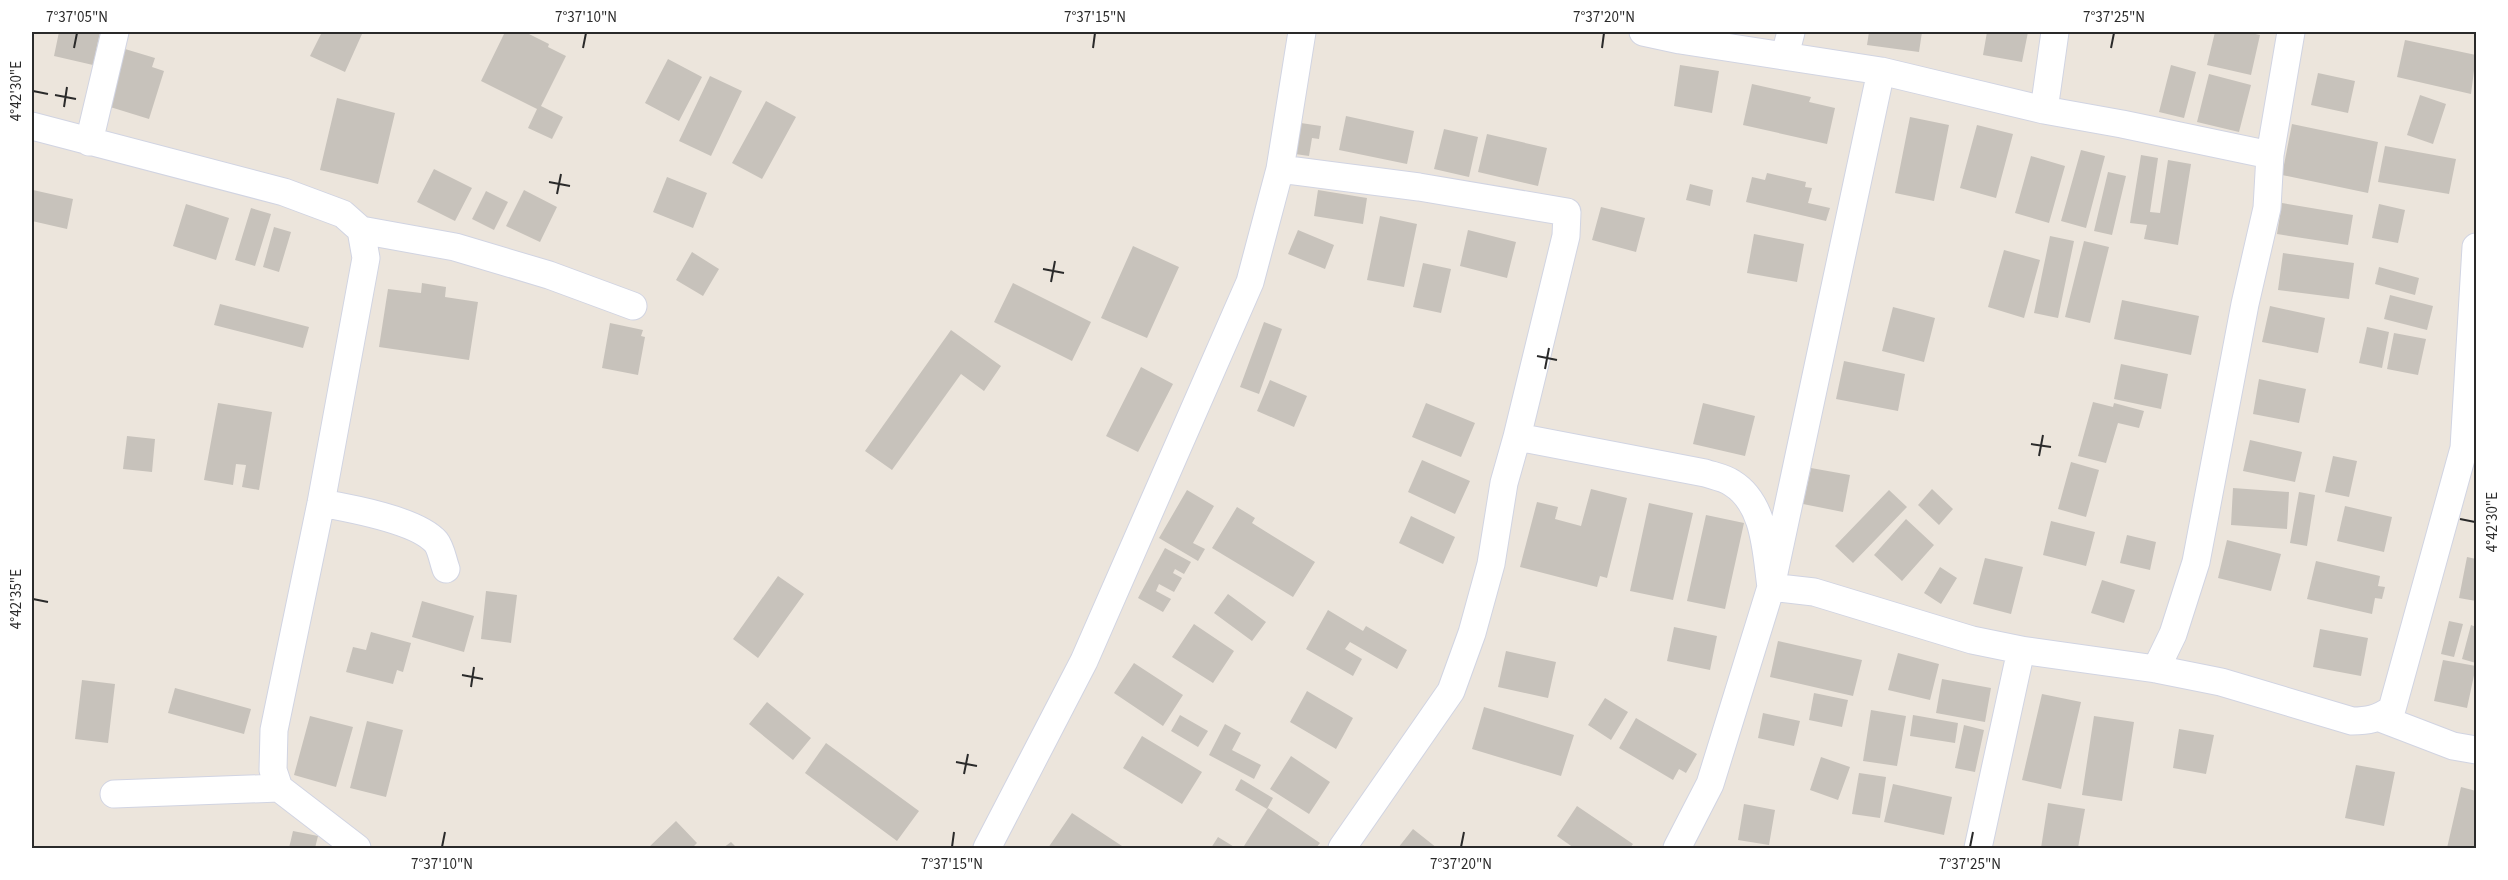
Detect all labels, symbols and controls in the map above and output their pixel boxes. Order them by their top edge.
text: 7°37'05"N [46,7,108,28]
text: 7°37'10"N [555,7,617,28]
text: 7°37'15"N [1064,7,1126,28]
text: 7°37'20"N [1573,7,1635,28]
text: 7°37'25"N [2083,7,2145,28]
text: 4°42'30"E [6,61,27,121]
text: 4°42'30"E [2482,492,2503,552]
text: 4°42'35"E [6,569,27,629]
text: 7°37'10"N [411,854,473,875]
text: 7°37'15"N [921,854,983,875]
text: 7°37'20"N [1430,854,1492,875]
text: 7°37'25"N [1939,854,2001,875]

